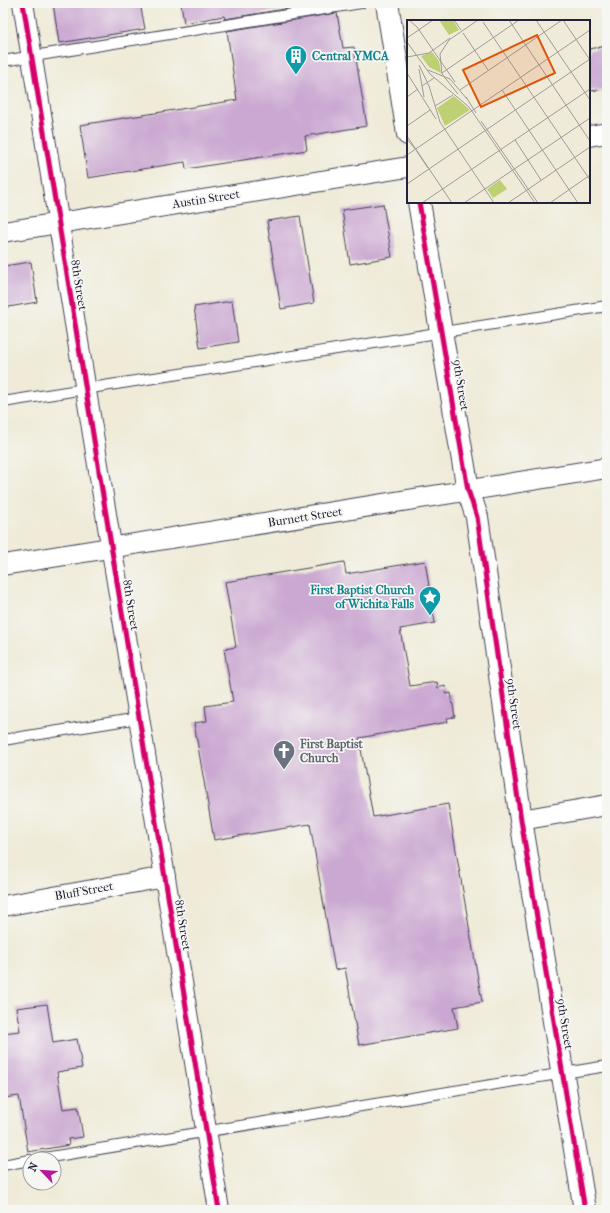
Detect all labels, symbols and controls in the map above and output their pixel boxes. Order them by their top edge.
inset map [407,20,590,203]
building icon: Central YMCA [283,43,309,76]
place label: Central YMCA [312,49,390,63]
street label: Austin Street [170,187,241,211]
street label: 8th Street [68,259,90,312]
street label: 9th Street [450,358,472,412]
street label: Burnett Street [267,504,344,530]
street label: 8th Street [120,579,142,632]
place label: First Baptist Church of Wichita Falls [309,583,415,611]
place icon: First Baptist Church of Wichita Falls [417,584,443,617]
street label: 9th Street [503,677,525,731]
place label: First Baptist Church [299,737,363,765]
church icon: First Baptist Church [271,738,297,771]
street label: Bluff Street [54,879,115,903]
street label: 8th Street [172,899,194,952]
street label: 9th Street [554,997,576,1051]
north arrow [22,1151,62,1191]
text: N [26,1160,41,1174]

